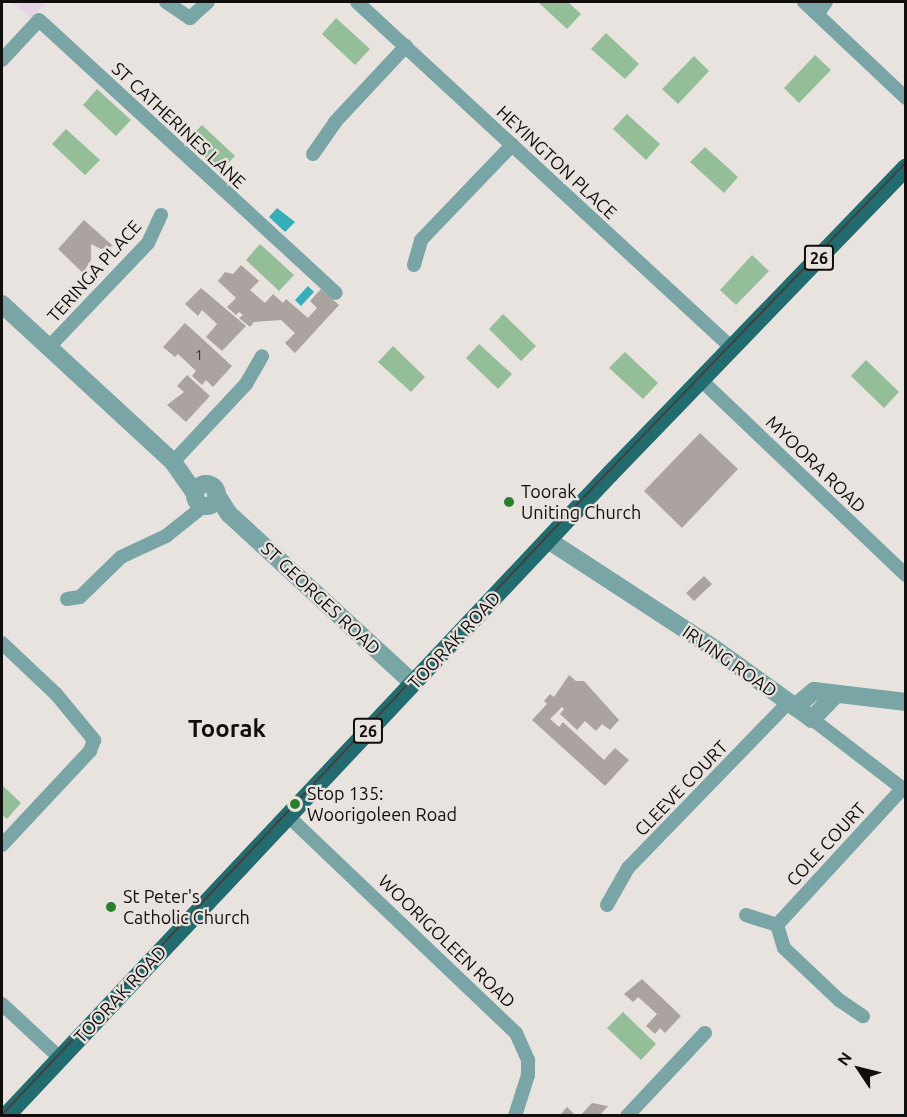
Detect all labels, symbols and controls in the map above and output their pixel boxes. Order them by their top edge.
street label: ST CATHERINES LANE [108,57,250,193]
street label: HEYINGTON PLACE [493,101,621,223]
street label: TERINGA PLACE [43,216,145,326]
road number: 26 [802,245,836,271]
house number: 1 [195,346,203,364]
street label: MYOORA ROAD [762,411,870,517]
place label: Toorak Uniting Church [521,481,641,524]
marker: Toorak Uniting Church [502,495,516,509]
street label: ST GEORGES ROAD [257,537,385,659]
street label: TOORAK ROAD [403,587,505,693]
street label: IRVING ROAD [679,621,781,701]
district label: Toorak [188,715,266,743]
road number: 26 [352,718,385,744]
street label: CLEEVE COURT [630,736,732,840]
place label: Stop 135: Woorigoleen Road [307,783,457,826]
marker: Stop 135: Woorigoleen Road [288,797,302,811]
street label: COLE COURT [782,798,870,890]
street label: WOORIGOLEEN ROAD [374,870,520,1012]
place label: St Peter's Catholic Church [123,886,250,928]
marker: St Peter's Catholic Church [104,900,118,914]
street label: TOORAK ROAD [69,941,171,1047]
north arrow [829,1039,889,1099]
text: N [833,1049,855,1069]

